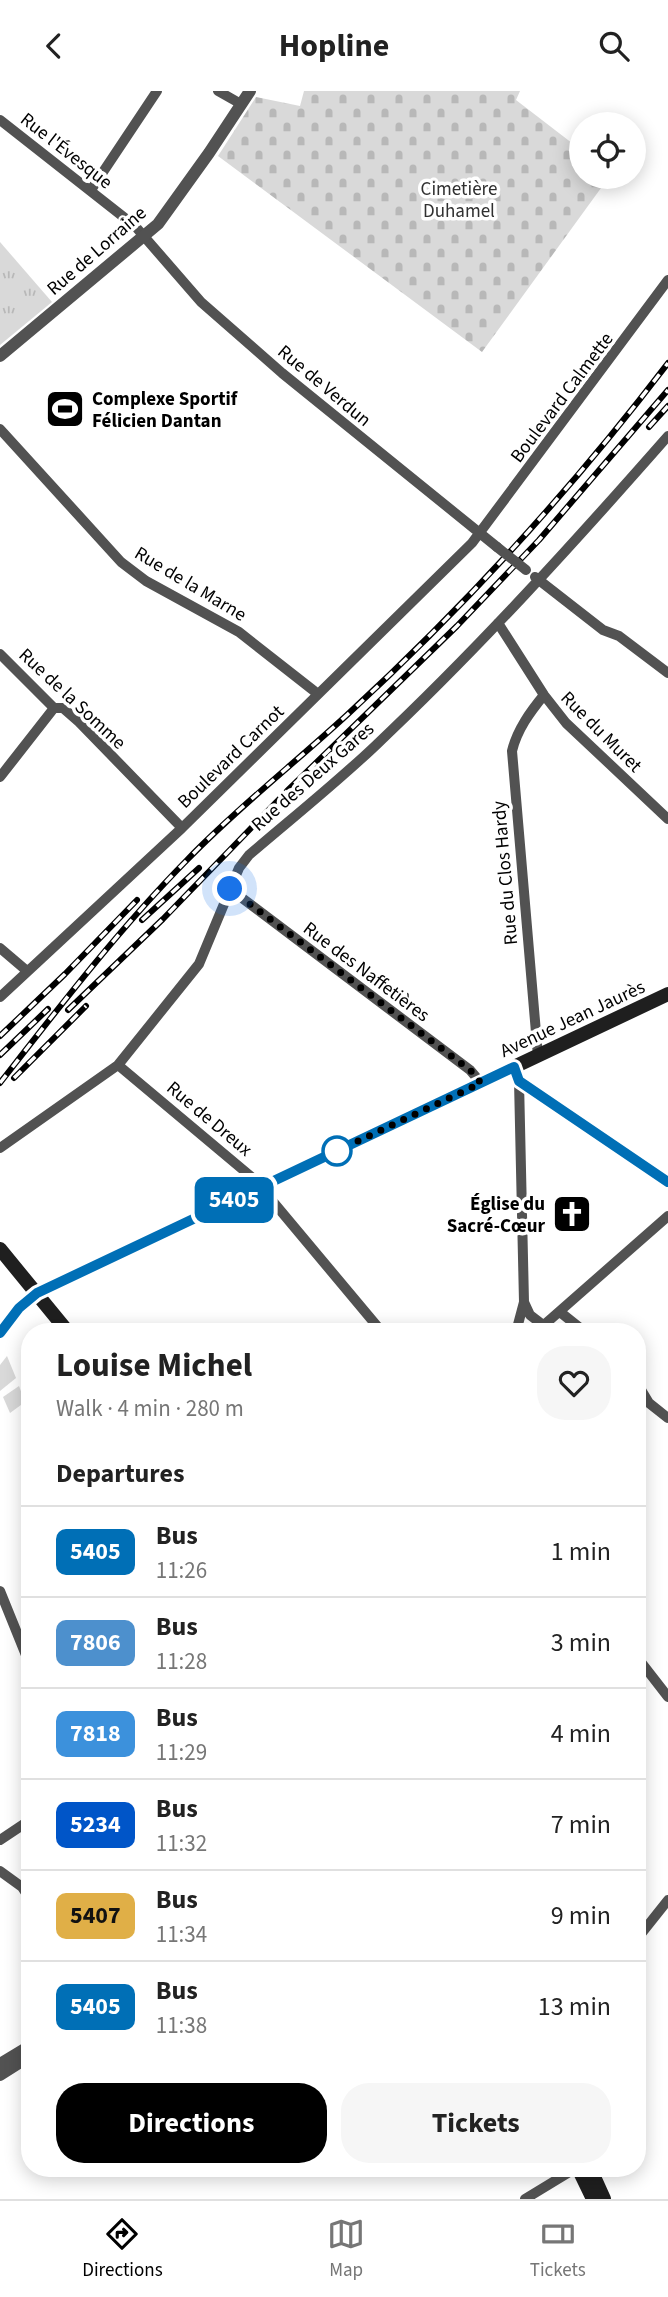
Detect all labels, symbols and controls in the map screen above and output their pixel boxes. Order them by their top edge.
text: Hopline [279,23,389,69]
icon: back [35,27,73,65]
icon: search [595,27,633,65]
street label: Rue l'Évesque [14,107,118,196]
map controls [569,112,646,189]
button: locate [569,112,646,189]
park label: Cimetière Duhamel [421,176,497,225]
street label: Rue de Lorraine [41,200,153,302]
street label: Boulevard Calmette [504,327,620,469]
street label: Rue de Verdun [271,339,377,433]
place label: Complexe Sportif Félicien Dantan [92,386,239,435]
sports icon: Complexe Sportif Félicien Dantan [44,388,86,430]
street label: Rue de la Marne [129,540,251,628]
street label: Rue de la Somme [12,642,132,756]
street label: Rue du Muret [554,685,648,779]
street label: Boulevard Carnot [172,699,291,815]
street label: Rue des Deux Gares [246,716,380,838]
street label: Rue du Clos Hardy [486,800,525,946]
your location [212,871,247,906]
street label: Rue des Naffetières [297,916,435,1029]
street label: Avenue Jean Jaurès [496,974,650,1065]
street label: Rue de Dreux [160,1075,258,1163]
unlabelled marker [322,1136,352,1166]
line badge: 5405 [185,1177,283,1223]
text: 5405 [209,1182,259,1217]
place label: Église du Sacré-Cœur [447,1191,545,1240]
church icon: Église du Sacré-Cœur [551,1193,593,1235]
text: Louise Michel [56,1342,252,1389]
button: heart [537,1346,611,1420]
text: Walk · 4 min · 280 m [56,1392,244,1425]
text: Departures [56,1455,184,1492]
text: Bus [156,1517,198,1554]
text: 1 min [551,1533,611,1570]
text: 5405 [70,1534,121,1569]
text: 11:26 [156,1554,207,1587]
text: Bus [156,1608,198,1645]
text: 3 min [551,1624,611,1661]
text: 7806 [70,1625,121,1660]
text: 11:28 [156,1645,207,1678]
text: Bus [156,1699,198,1736]
text: 4 min [551,1715,611,1752]
text: 7818 [70,1716,121,1751]
text: 11:29 [156,1736,207,1769]
text: Bus [156,1790,198,1827]
text: 7 min [551,1806,611,1843]
text: 5234 [70,1807,121,1842]
text: 11:32 [156,1827,207,1860]
text: Bus [156,1881,198,1918]
text: 9 min [551,1897,611,1934]
text: 5407 [70,1898,121,1933]
text: 11:34 [156,1918,207,1951]
text: Bus [156,1972,198,2009]
text: 13 min [538,1988,611,2025]
text: 5405 [70,1989,121,2024]
text: 11:38 [156,2009,207,2042]
button: Directions [56,2083,327,2163]
button: Tickets [341,2083,611,2163]
tab: Directions [82,2215,163,2284]
tab: Map [327,2215,365,2284]
tab: Tickets [530,2215,586,2284]

